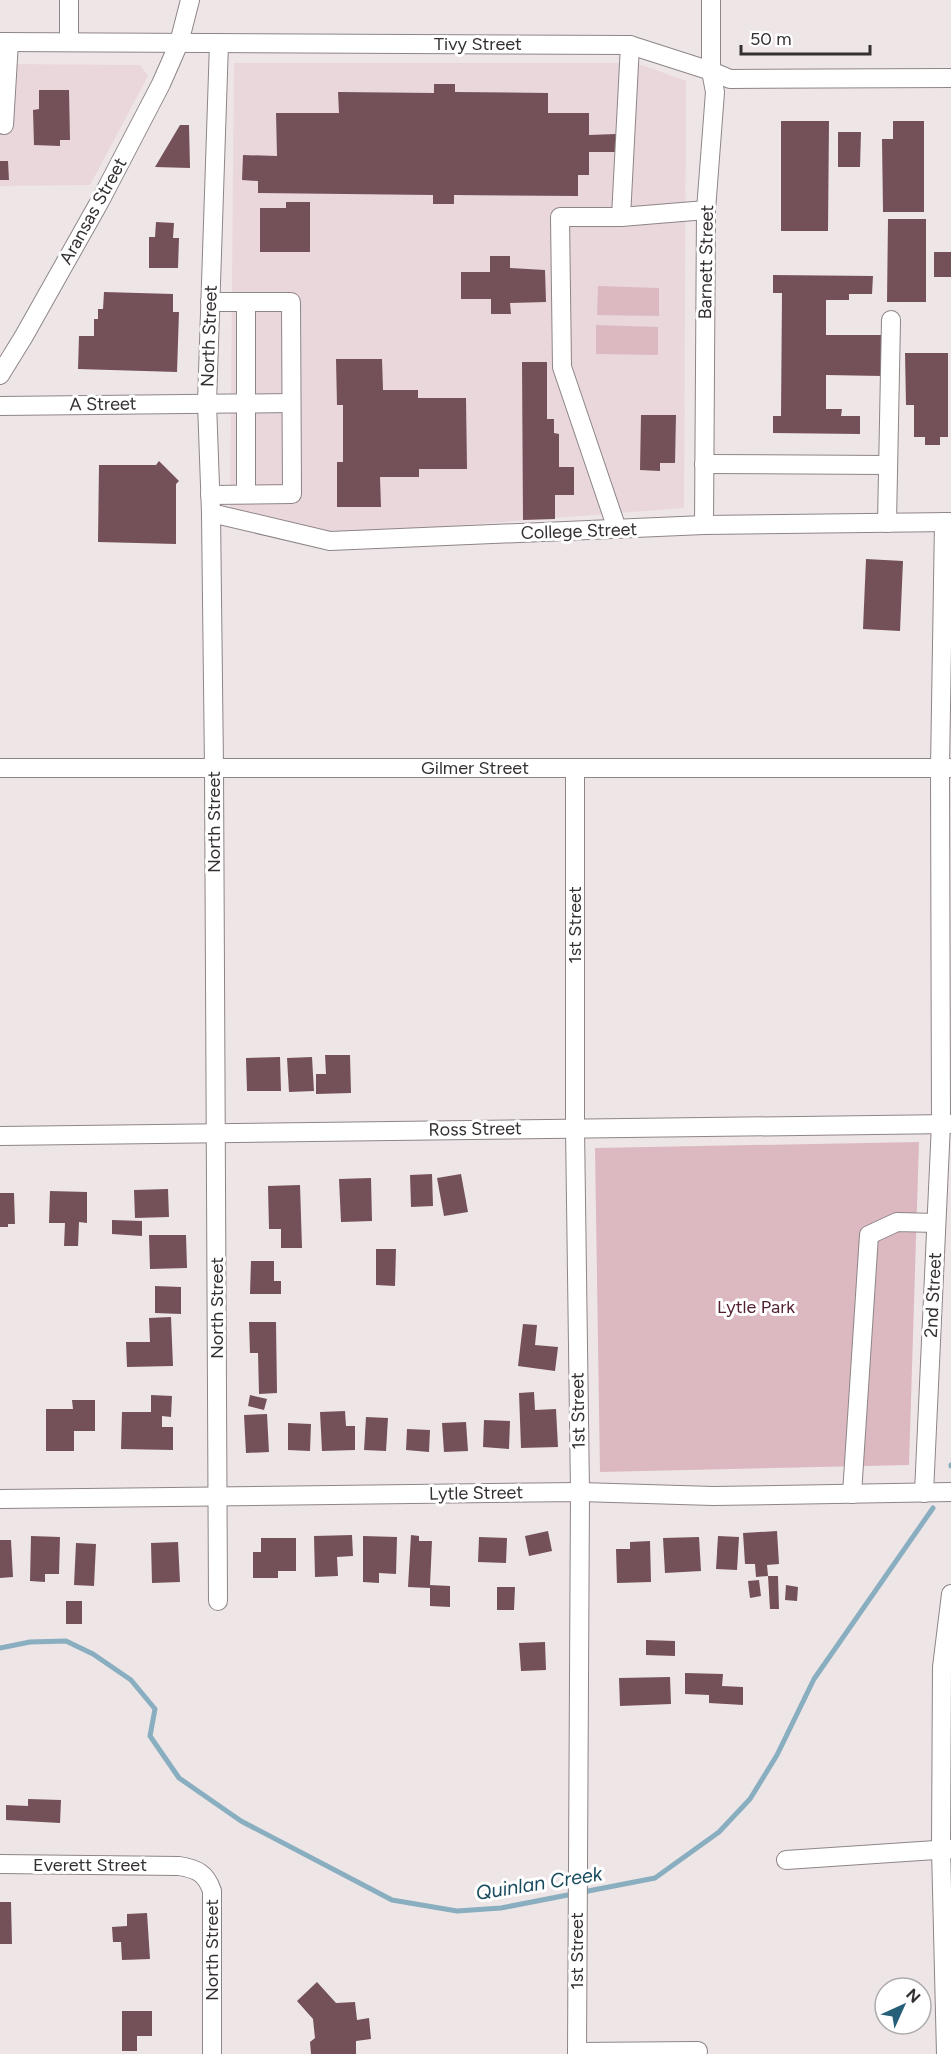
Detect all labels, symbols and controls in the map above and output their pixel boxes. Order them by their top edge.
scale bar [741,18,870,56]
text: 50 m [750,28,792,50]
street label: Tivy Street [434,33,522,55]
street label: Aransas Street [55,154,131,268]
street label: Barnett Street [694,204,718,319]
street label: North Street [196,284,222,387]
street label: A Street [69,392,137,416]
street label: College Street [520,518,638,544]
street label: Gilmer Street [421,757,529,779]
street label: North Street [203,771,225,873]
street label: 1st Street [564,886,586,964]
street label: Ross Street [428,1117,522,1141]
street label: 2nd Street [920,1252,946,1338]
street label: North Street [206,1257,228,1359]
park label: Lytle Park [717,1296,795,1318]
street label: 1st Street [566,1372,590,1450]
street label: Lytle Street [429,1481,523,1505]
street label: Everett Street [33,1854,147,1876]
water label: Quinlan Creek [474,1861,605,1905]
street label: North Street [201,1899,223,2001]
street label: 1st Street [566,1912,588,1990]
north arrow [873,1976,933,2036]
text: N [902,1985,924,2007]

